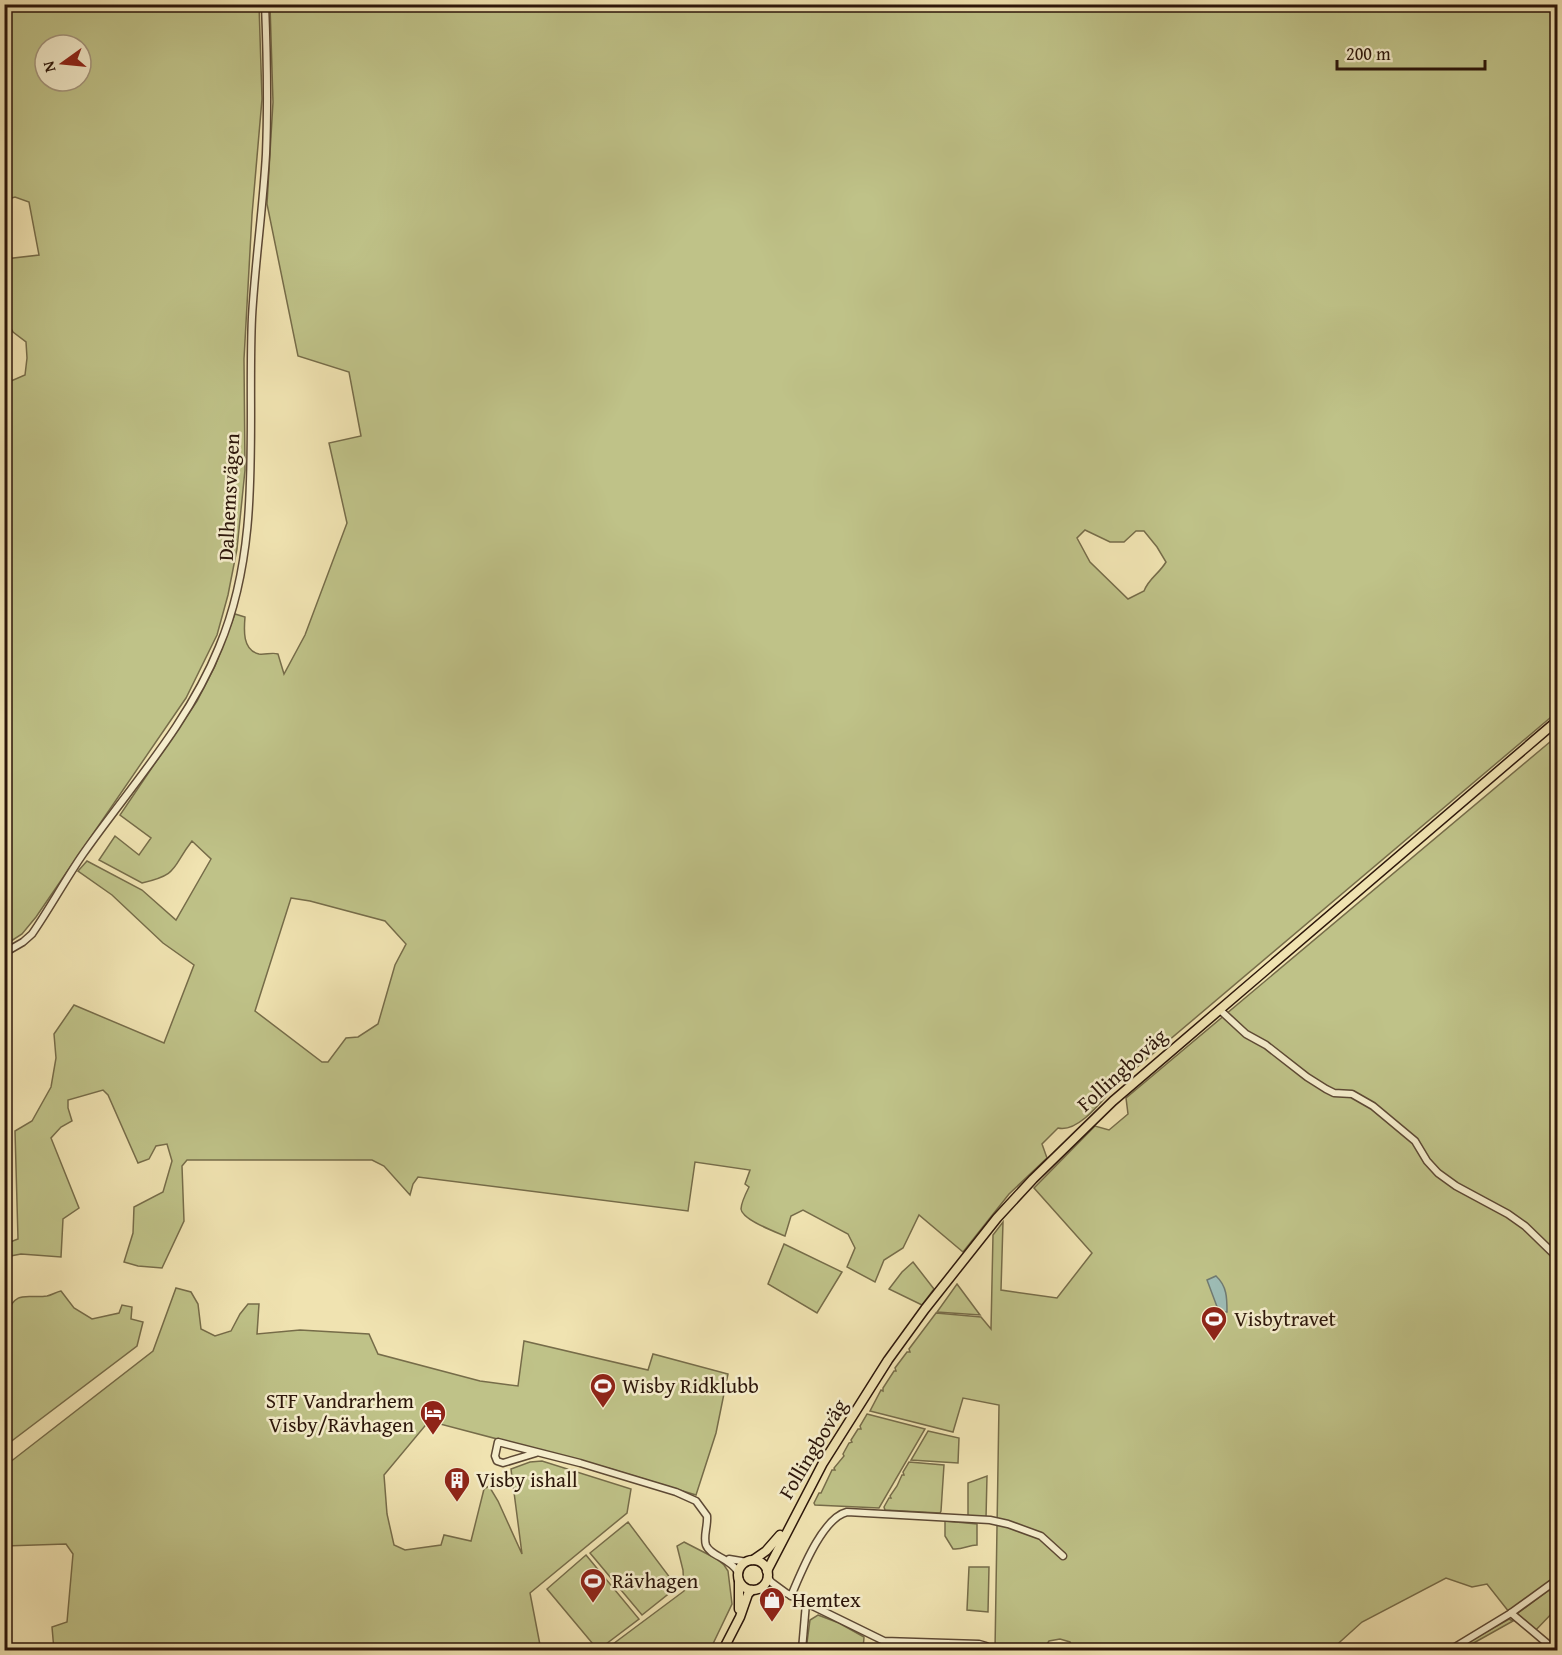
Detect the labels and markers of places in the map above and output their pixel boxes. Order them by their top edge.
place label: Visbytravet [1234,1303,1337,1334]
sports icon: Visbytravet [1199,1304,1229,1342]
place label: Wisby Ridklubb [622,1370,759,1401]
sports icon: Wisby Ridklubb [588,1371,618,1409]
place label: STF Vandrarhem Visby/Rävhagen [266,1385,414,1440]
hotel icon: STF Vandrarhem Visby/Rävhagen [418,1398,448,1436]
place label: Visby ishall [476,1464,578,1495]
building icon: Visby ishall [442,1465,472,1503]
place label: Rävhagen [612,1565,698,1596]
sports icon: Rävhagen [578,1566,608,1604]
place label: Hemtex [792,1584,861,1615]
shop icon: Hemtex [757,1585,787,1623]

